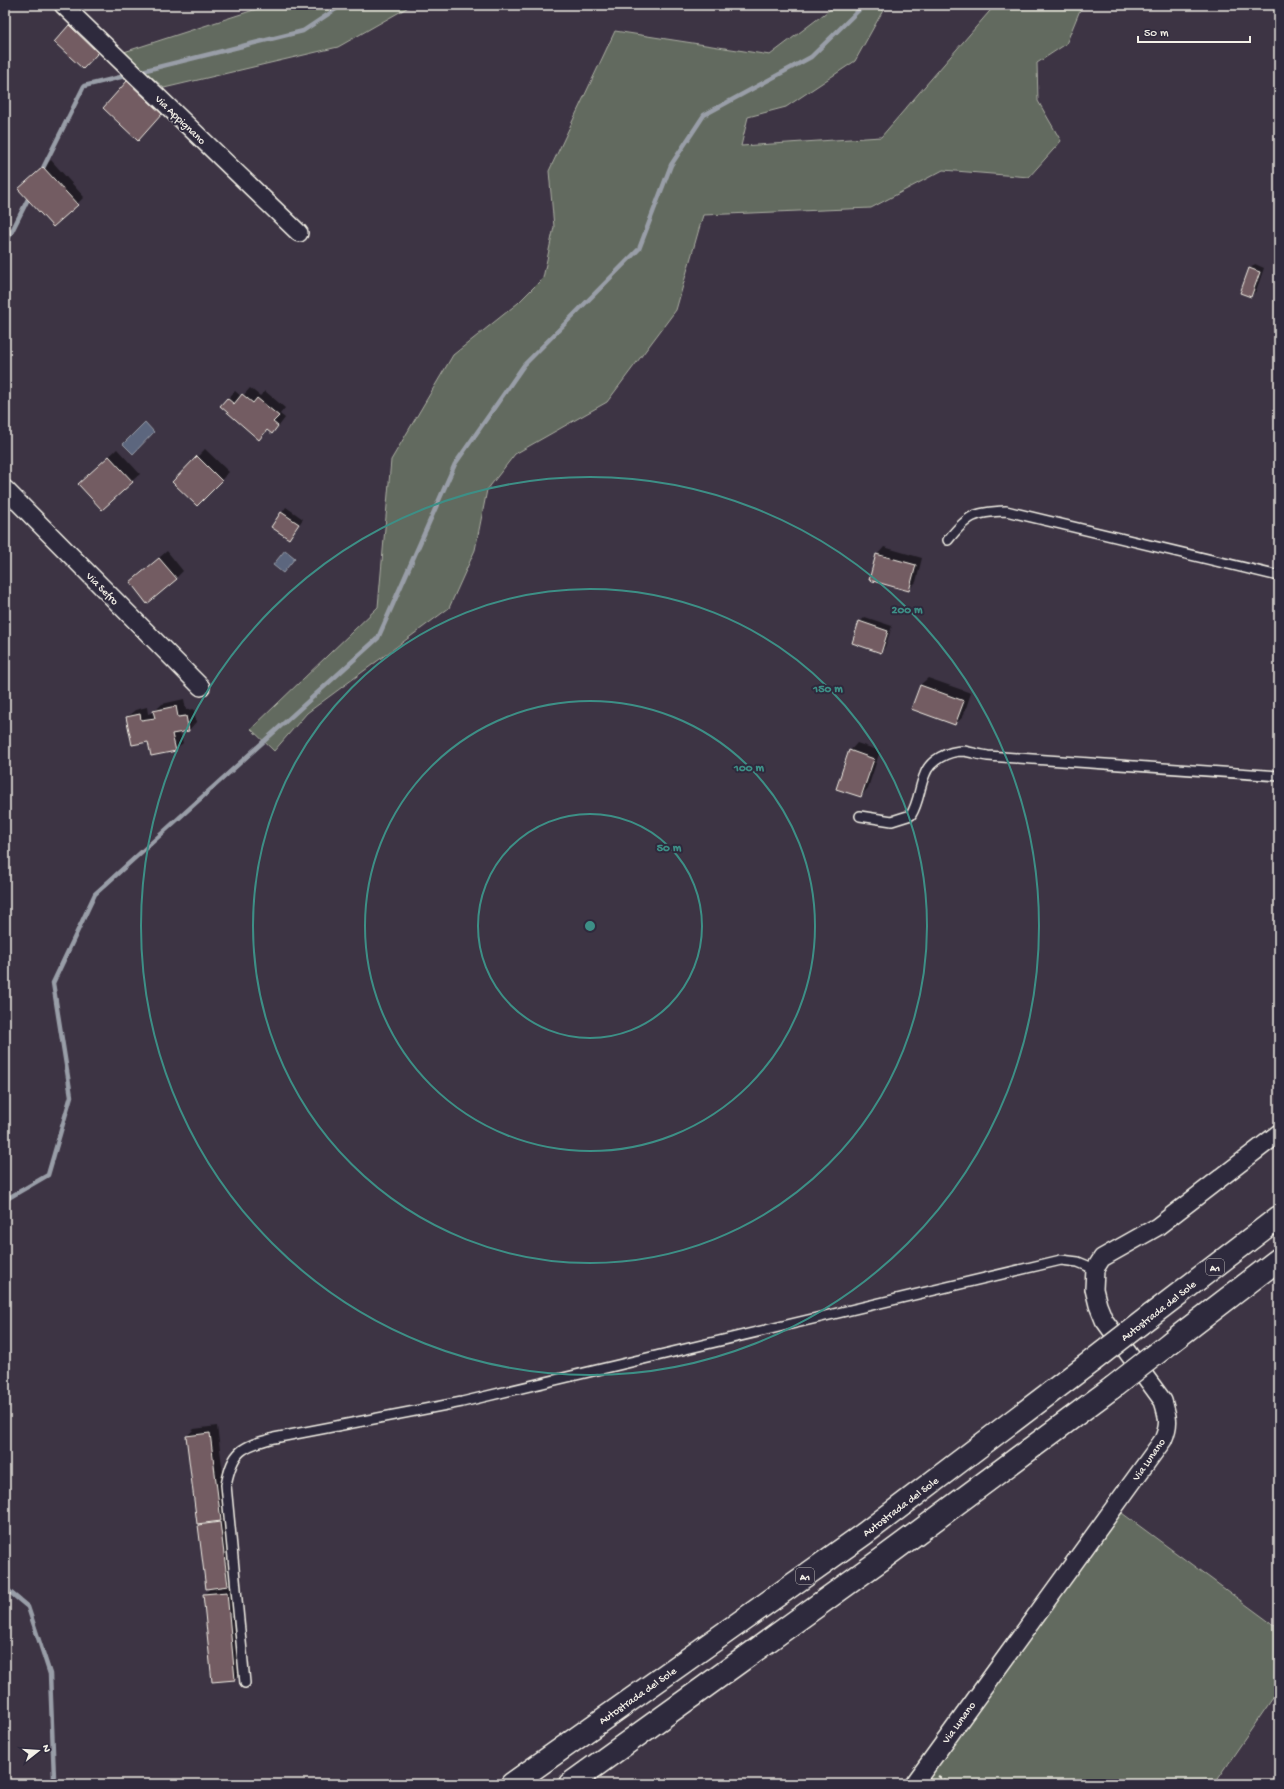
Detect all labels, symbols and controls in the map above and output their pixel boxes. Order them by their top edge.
scale bar [1138,18,1250,44]
text: 50 m [1144,27,1169,41]
street label: Via Appignano [151,93,208,148]
street label: Via Sefro [82,569,121,608]
text: 200 m [892,604,923,618]
text: 150 m [812,683,843,697]
text: 100 m [733,762,764,776]
text: 50 m [657,842,682,856]
centre of rings [583,919,597,933]
road number: A1 [1206,1259,1224,1275]
street label: Autostrada del Sole [1119,1278,1199,1345]
street label: Via Lunano [1130,1437,1169,1484]
street label: Autostrada del Sole [861,1475,942,1540]
road number: A1 [796,1568,814,1584]
street label: Autostrada del Sole [597,1665,679,1728]
street label: Via Lunano [940,1700,979,1747]
north arrow [18,1731,58,1771]
text: N [39,1743,52,1754]

